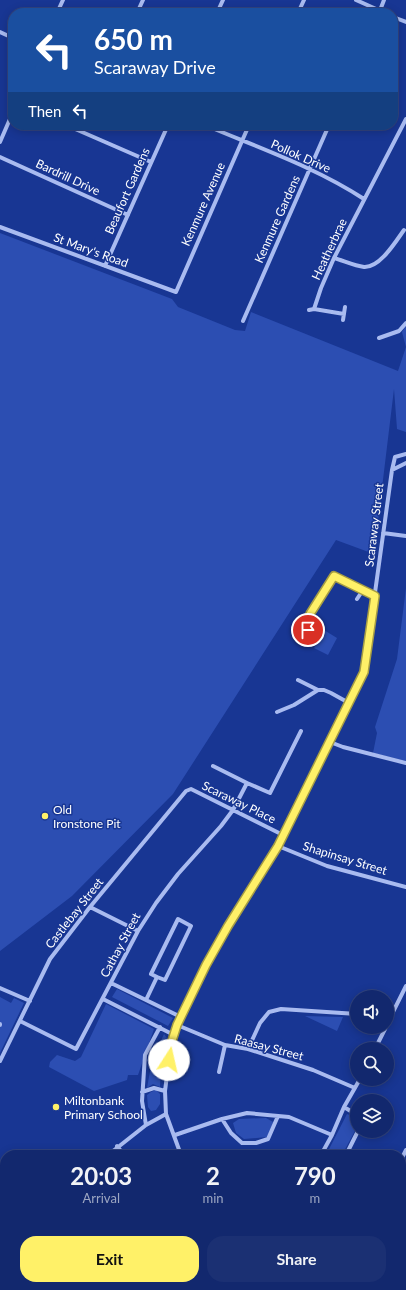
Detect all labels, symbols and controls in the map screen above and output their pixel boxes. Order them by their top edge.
text: 650 m [94,22,173,56]
icon: left [28,24,80,76]
text: Scaraway Drive [94,56,216,78]
icon: left [69,100,91,122]
text: Then [28,102,61,120]
street label: Pollok Drive [269,136,333,176]
street label: Beaufort Gardens [101,145,153,237]
street label: Bardrill Drive [34,156,102,198]
street label: Kenmure Avenue [178,160,228,248]
street label: Kenmure Gardens [251,173,303,265]
street label: Heatherbrae [308,216,350,282]
street label: St Mary's Road [52,230,130,270]
street label: Scaraway Street [361,482,387,568]
pin [291,613,325,647]
icon: arrive [297,619,319,641]
street label: Scaraway Place [200,778,278,826]
place label: Old Ironstone Pit [53,802,121,831]
marker: Old Ironstone Pit [40,811,50,821]
street label: Shapinsay Street [301,838,389,878]
street label: Castlebay Street [42,874,107,951]
street label: Cathay Street [97,909,144,980]
map controls [350,990,394,1138]
button: sound [350,990,394,1034]
street label: Raasay Street [233,1031,306,1064]
position arrow [148,1039,190,1081]
button: search [350,1042,394,1086]
place label: Miltonbank Primary School [64,1093,143,1122]
button: layers [350,1094,394,1138]
marker: Miltonbank Primary School [51,1102,61,1112]
text: 20:03 [70,1161,132,1190]
text: 2 [206,1161,220,1190]
text: 790 [294,1161,336,1190]
text: Arrival [83,1190,120,1206]
text: min [203,1190,224,1206]
text: m [309,1190,320,1206]
button: Exit [20,1236,199,1282]
button: Share [207,1236,386,1282]

